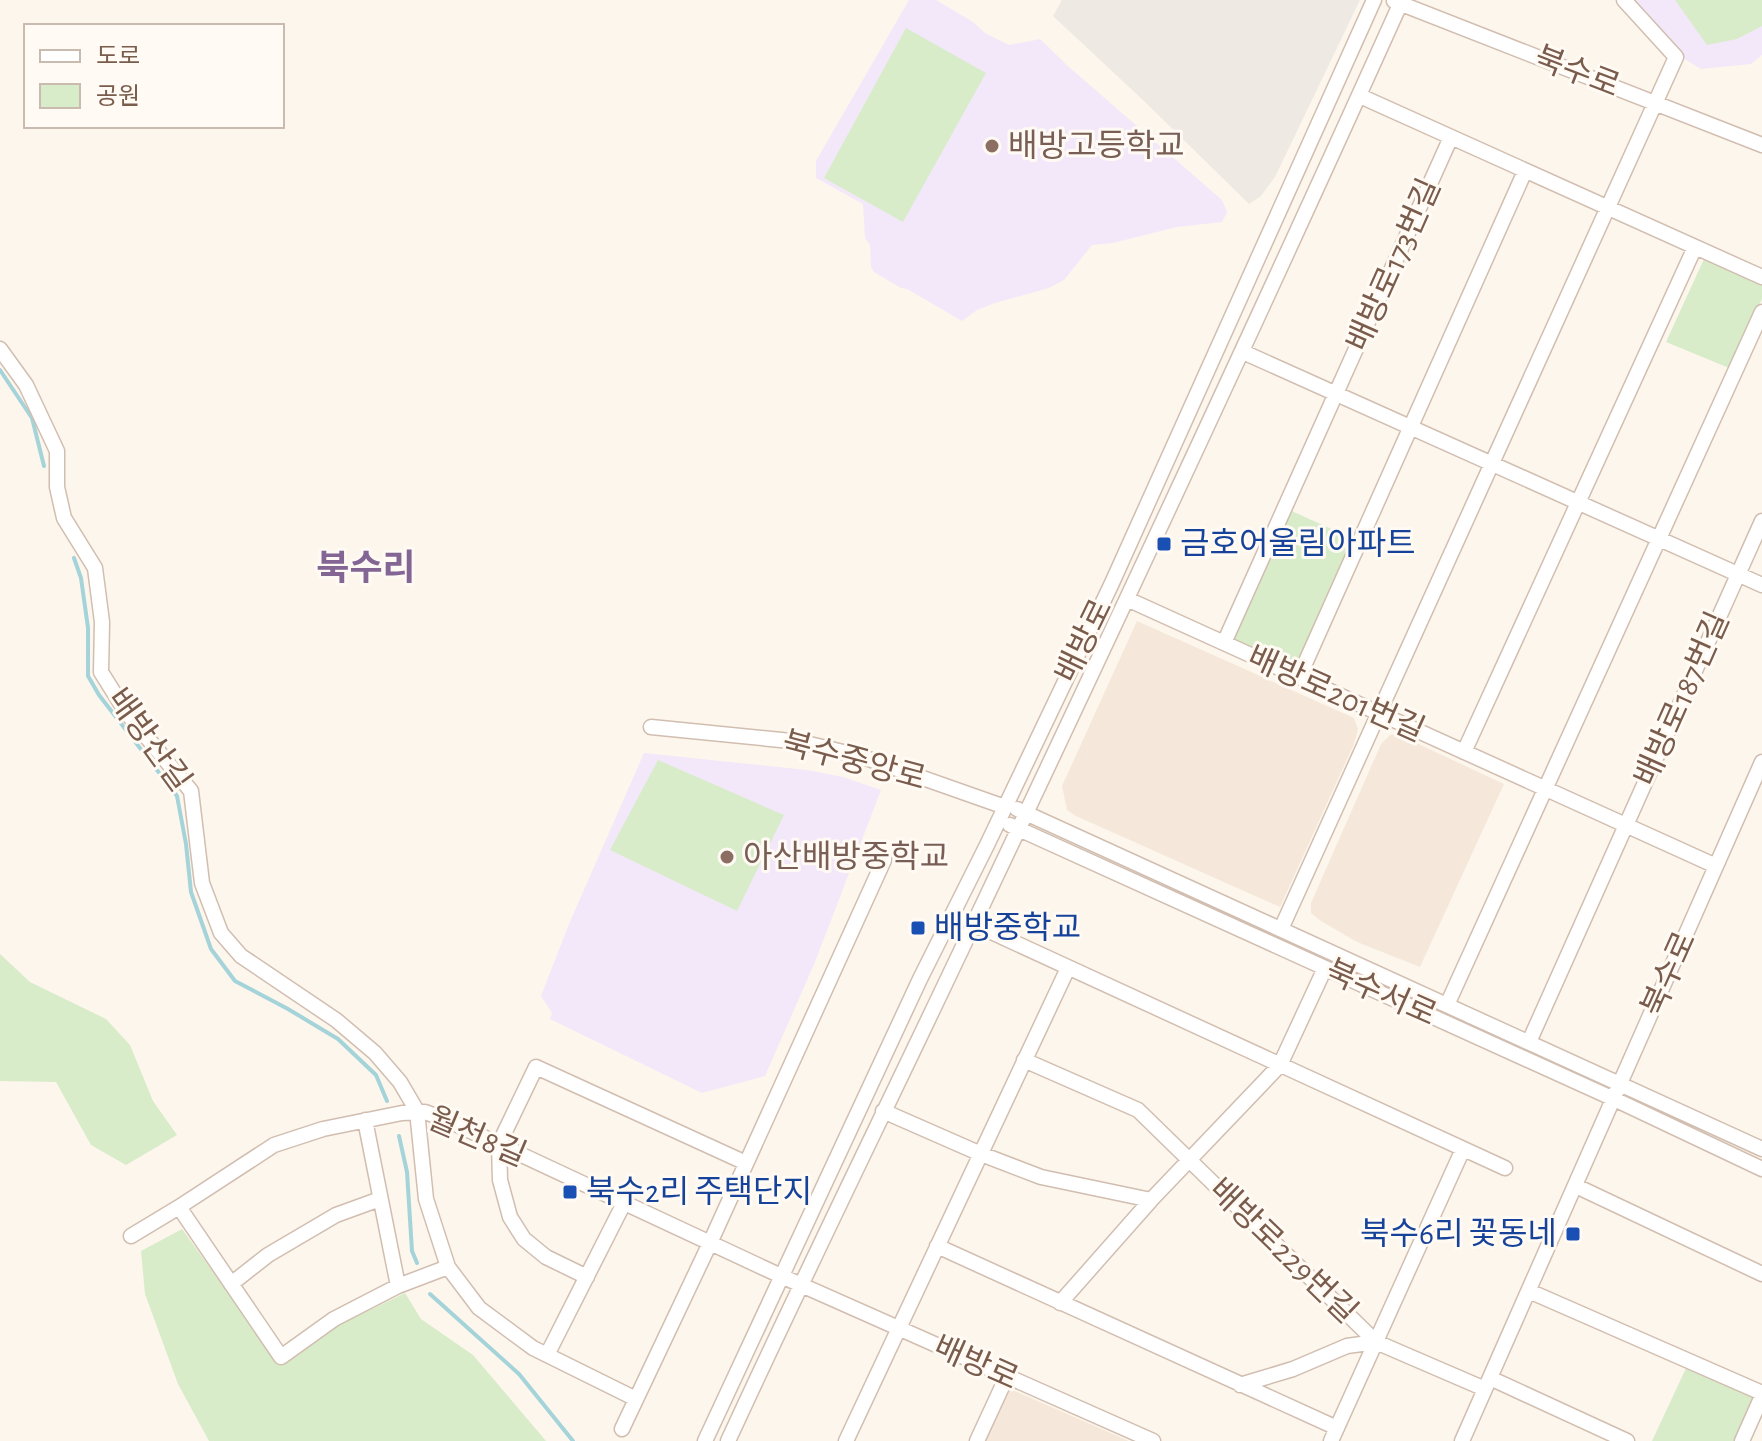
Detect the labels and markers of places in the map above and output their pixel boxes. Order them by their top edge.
place label: 배방고등학교 [1008,129,1185,162]
marker: 배방고등학교 [983,137,1001,155]
place label: 금호어울림아파트 [1180,527,1416,560]
marker: 금호어울림아파트 [1155,535,1173,553]
place label: 아산배방중학교 [743,840,949,873]
marker: 아산배방중학교 [718,848,736,866]
place label: 배방중학교 [934,911,1081,944]
marker: 배방중학교 [909,919,927,937]
place label: 북수2리 주택단지 [586,1175,812,1208]
marker: 북수2리 주택단지 [561,1183,579,1201]
place label: 북수6리 꽃동네 [1360,1218,1557,1250]
marker: 북수6리 꽃동네 [1564,1225,1582,1243]

